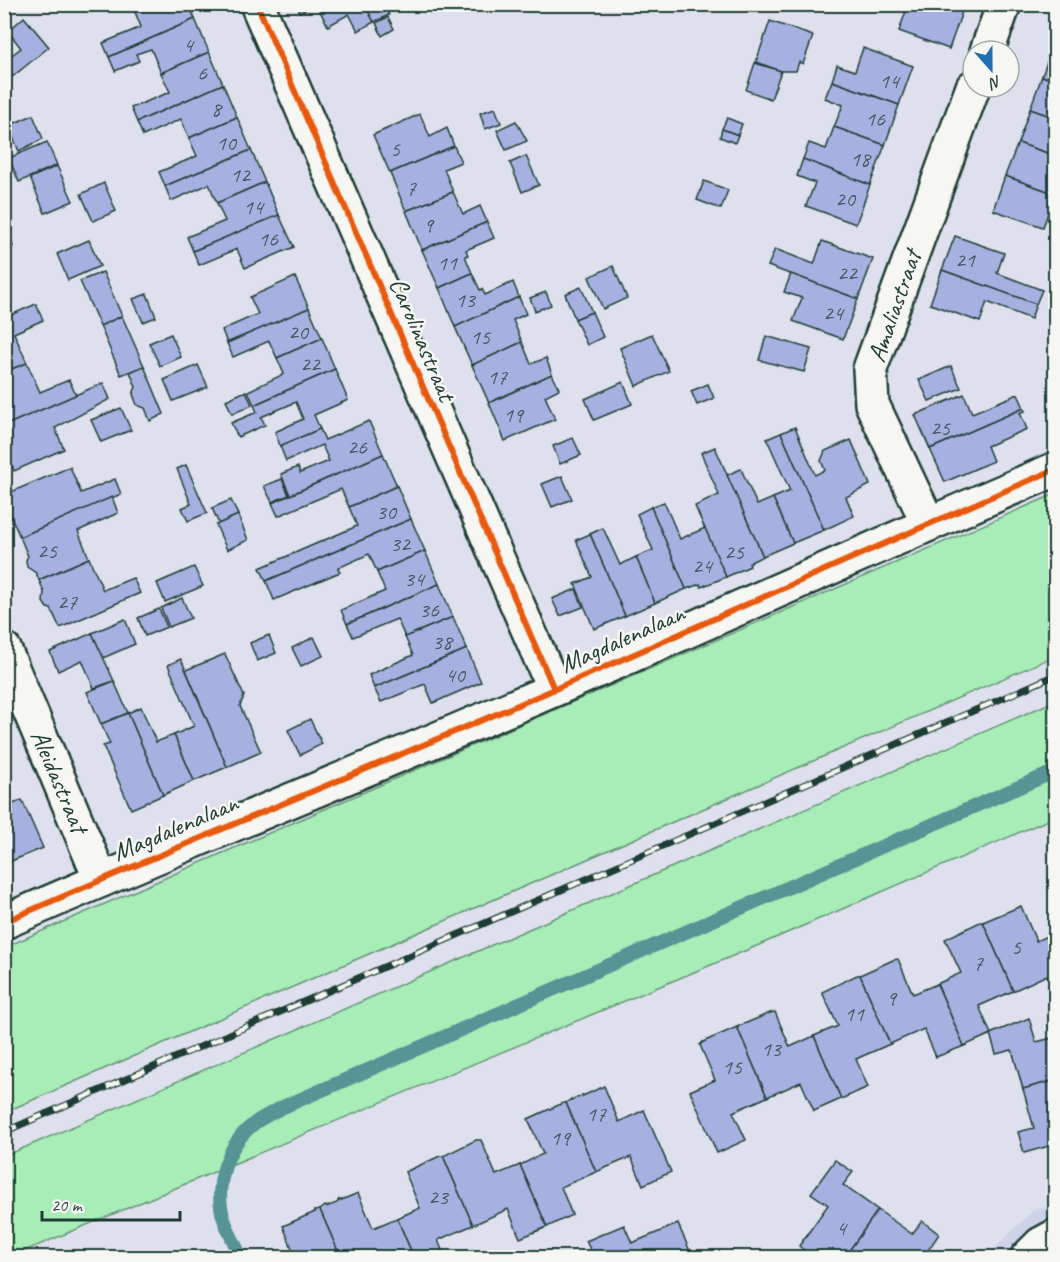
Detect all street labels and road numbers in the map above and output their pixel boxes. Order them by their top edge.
street label: Amaliastraat [860,243,930,366]
street label: Carolinastraat [382,272,464,408]
street label: Magdalenalaan [555,596,691,681]
street label: Aleidastraat [23,725,97,841]
street label: Magdalenalaan [108,786,244,869]

